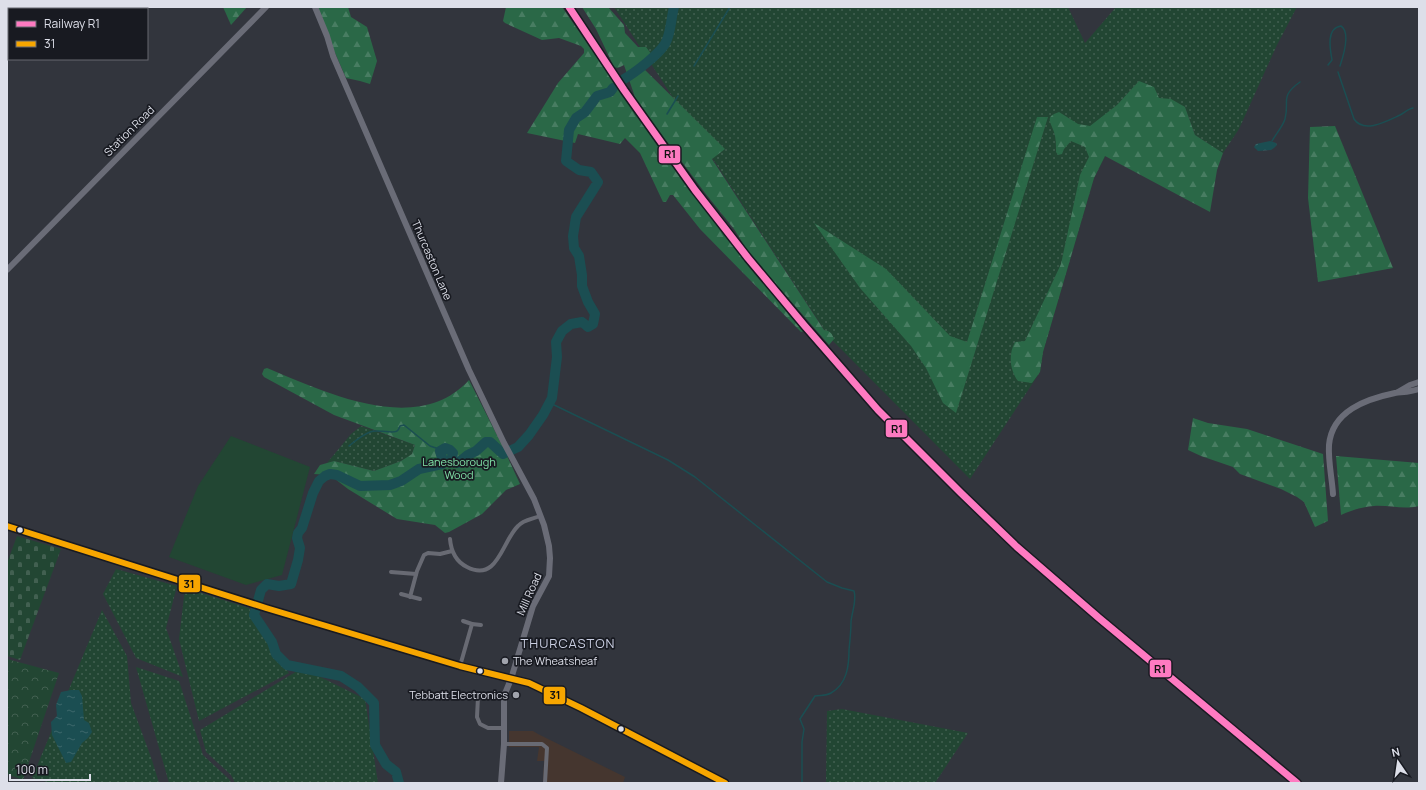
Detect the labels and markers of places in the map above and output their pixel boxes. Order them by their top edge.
unlabelled marker [15,525,25,535]
place label: The Wheatsheaf [513,653,597,668]
marker: The Wheatsheaf [500,656,510,666]
unlabelled marker [475,666,485,676]
place label: Tebbatt Electronics [409,687,508,702]
marker: Tebbatt Electronics [511,690,521,700]
unlabelled marker [616,724,626,734]

